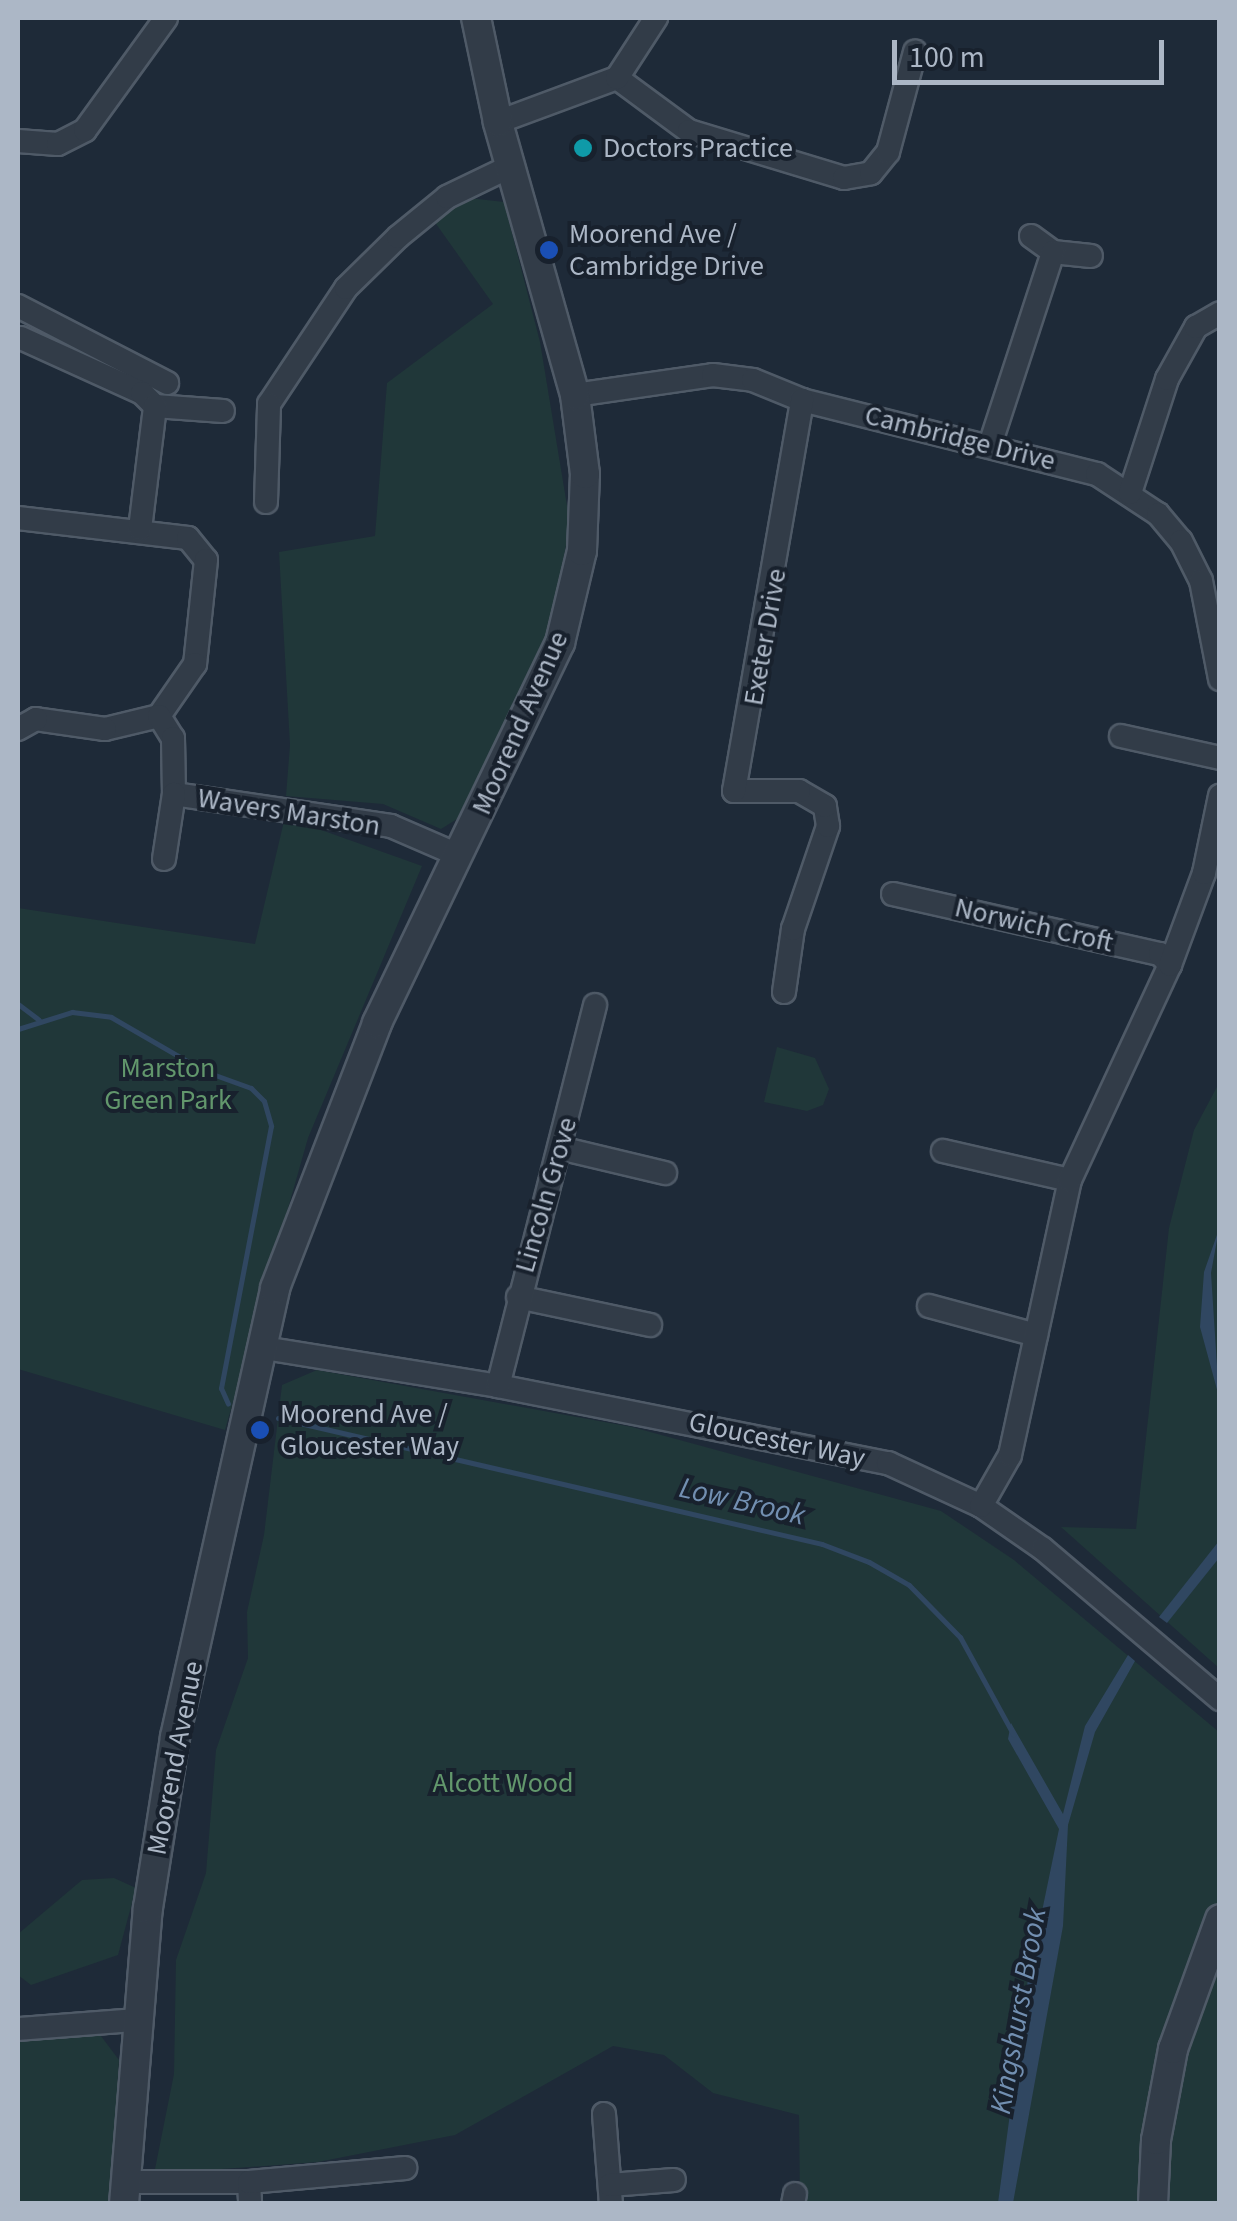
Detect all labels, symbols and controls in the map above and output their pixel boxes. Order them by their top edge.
scale bar [897,20,1170,82]
text: 100 m [909,36,985,79]
place label: Doctors Practice [603,131,793,165]
marker: Doctors Practice [572,137,594,159]
place label: Moorend Ave / Cambridge Drive [569,217,764,283]
marker: Moorend Ave / Cambridge Drive [538,239,560,261]
street label: Cambridge Drive [861,398,1059,478]
street label: Exeter Drive [736,566,794,708]
street label: Moorend Avenue [465,626,575,820]
street label: Wavers Marston [195,781,383,843]
street label: Norwich Croft [952,890,1116,960]
park label: Marston Green Park [104,1051,232,1117]
street label: Lincoln Grove [508,1114,584,1276]
place label: Moorend Ave / Gloucester Way [280,1397,459,1463]
street label: Gloucester Way [686,1405,868,1475]
marker: Moorend Ave / Gloucester Way [249,1419,271,1441]
water label: Low Brook [676,1470,808,1534]
street label: Moorend Avenue [140,1658,210,1858]
park label: Alcott Wood [432,1766,574,1800]
water label: Kingshurst Brook [983,1905,1055,2117]

